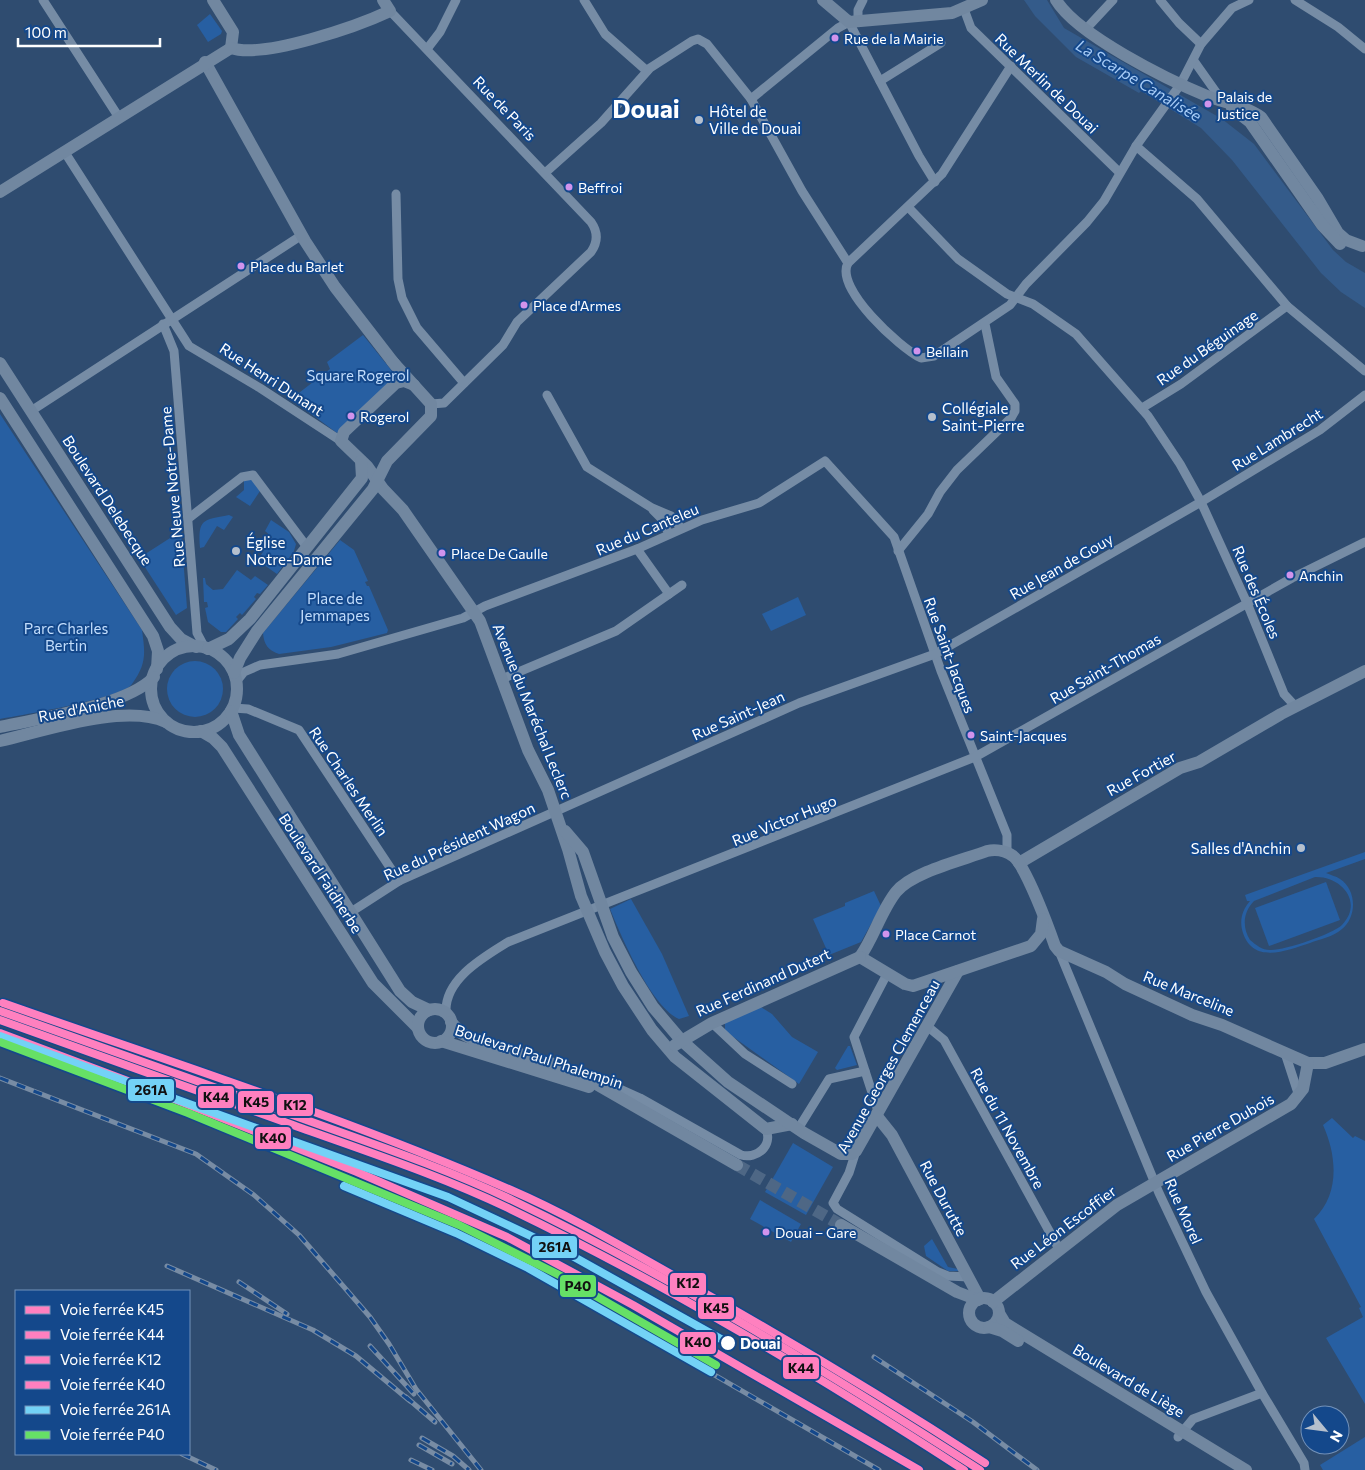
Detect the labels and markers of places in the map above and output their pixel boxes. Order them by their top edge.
place label: Rue de la Mairie [844,30,944,47]
marker: Rue de la Mairie [830,33,840,43]
place label: Palais de Justice [1217,88,1272,122]
marker: Palais de Justice [1203,99,1213,109]
place label: Hôtel de Ville de Douai [709,102,801,137]
marker: Hôtel de Ville de Douai [693,114,705,126]
place label: Beffroi [578,179,622,196]
marker: Beffroi [564,182,574,192]
place label: Place du Barlet [250,258,344,275]
marker: Place du Barlet [236,261,246,271]
place label: Place d'Armes [533,297,621,314]
marker: Place d'Armes [519,300,529,310]
place label: Bellain [926,343,968,360]
marker: Bellain [912,346,922,356]
place label: Collégiale Saint-Pierre [942,399,1024,434]
place label: Rogerol [360,408,409,425]
marker: Rogerol [346,411,356,421]
marker: Collégiale Saint-Pierre [926,411,938,423]
place label: Église Notre-Dame [246,532,332,568]
marker: Église Notre-Dame [230,545,242,557]
place label: Place De Gaulle [451,545,548,562]
marker: Place De Gaulle [437,548,447,558]
place label: Anchin [1299,567,1343,584]
marker: Anchin [1285,570,1295,580]
place label: Saint-Jacques [980,727,1067,744]
marker: Saint-Jacques [966,730,976,740]
place label: Salles d'Anchin [1191,839,1291,857]
marker: Salles d'Anchin [1295,842,1307,854]
place label: Place Carnot [895,926,976,943]
marker: Place Carnot [881,929,891,939]
place label: Douai – Gare [775,1224,856,1241]
marker: Douai – Gare [761,1227,771,1237]
marker: Douai [719,1334,737,1352]
place label: Douai [740,1334,781,1352]

